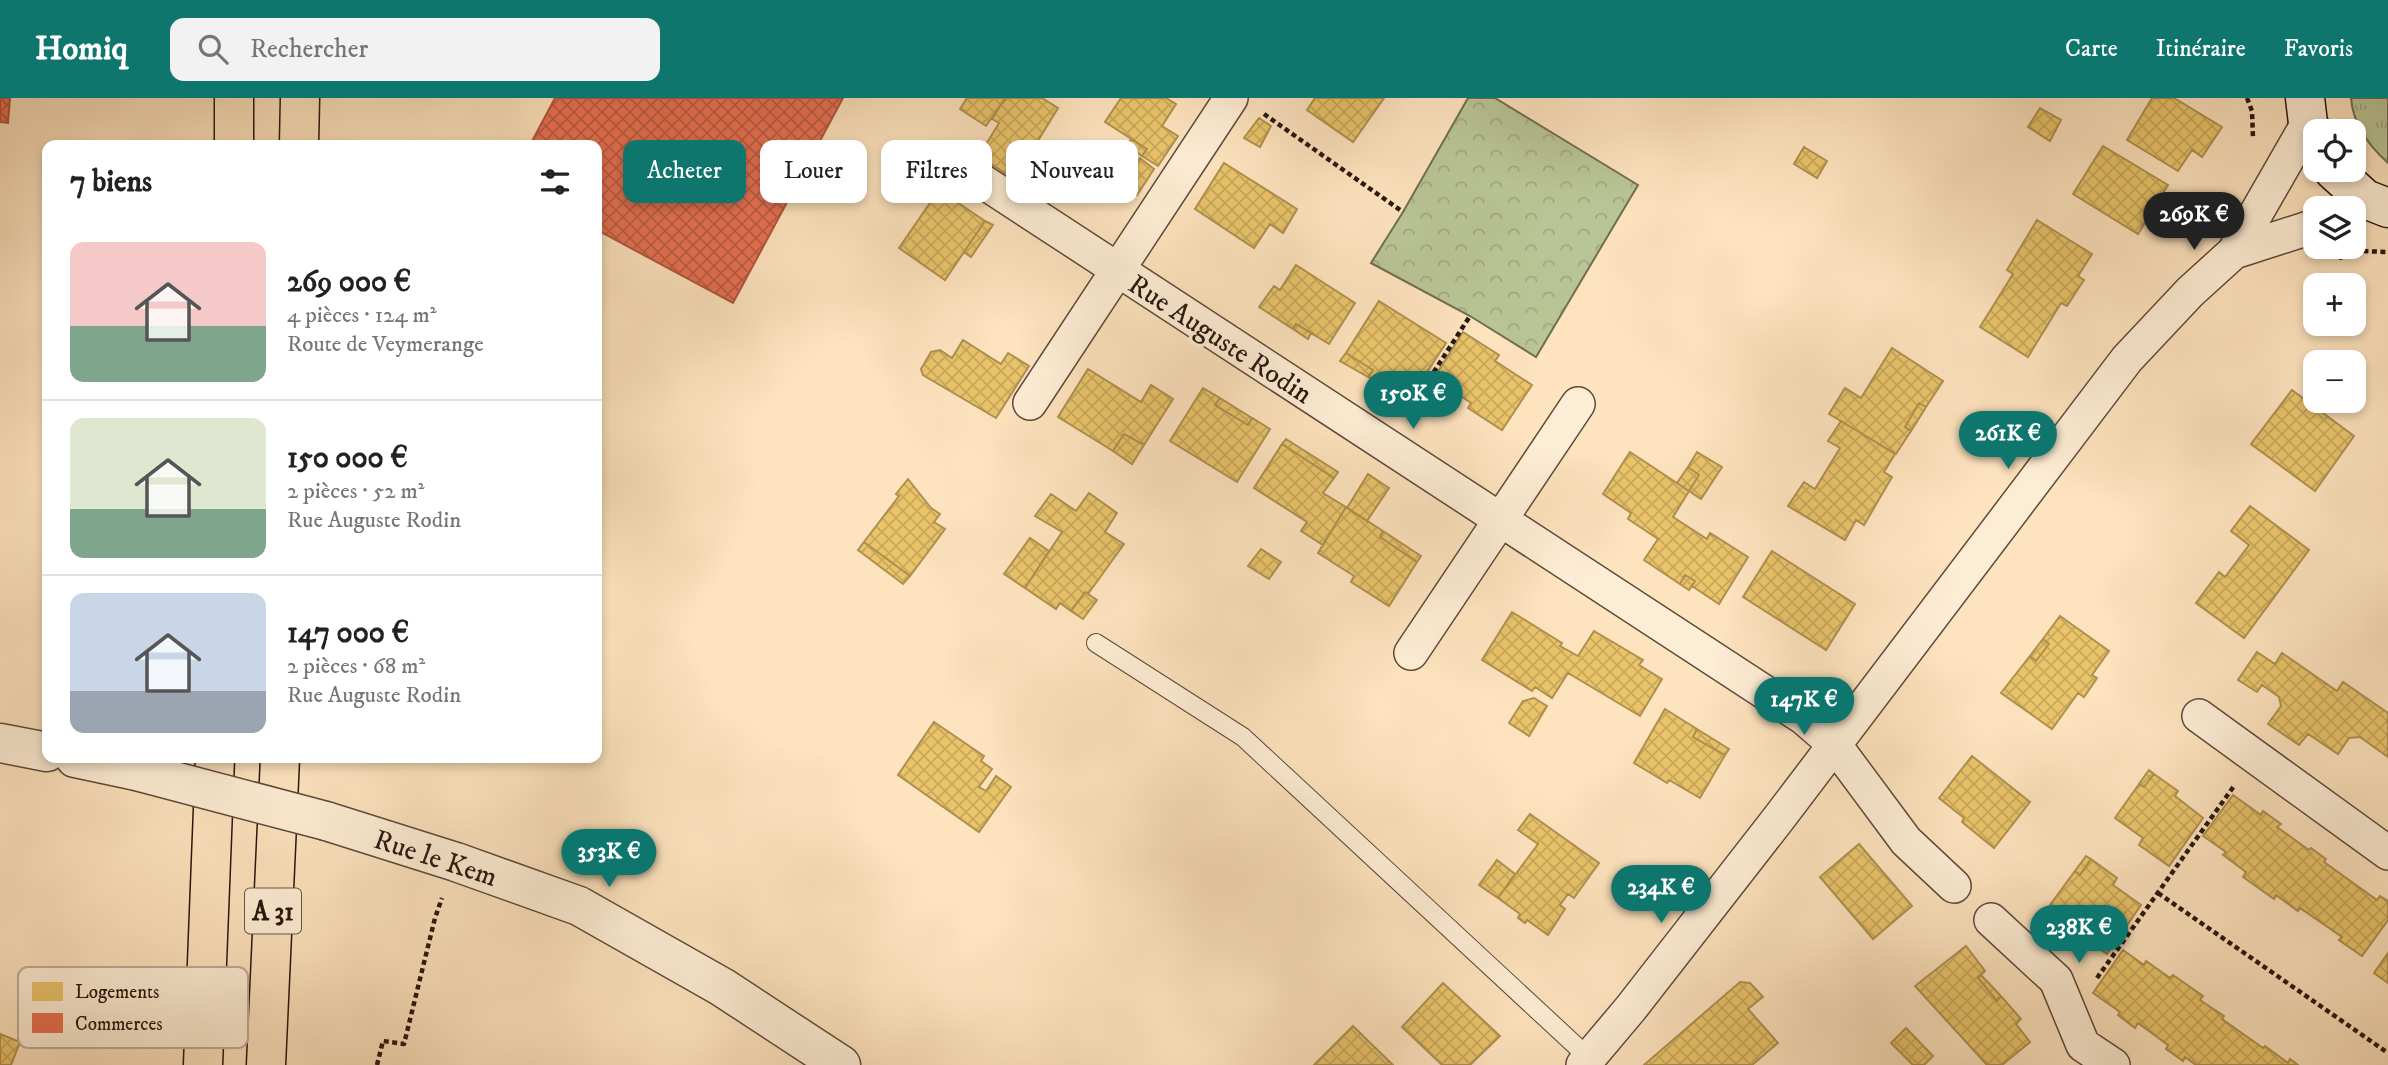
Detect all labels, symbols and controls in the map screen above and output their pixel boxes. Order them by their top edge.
search box [170,18,660,81]
text: Homiq [35,29,128,70]
icon: search [194,30,232,68]
text: Rechercher [250,33,368,66]
text: Carte [2065,34,2118,64]
text: Itinéraire [2156,34,2246,64]
text: Favoris [2284,34,2353,64]
map controls [2303,119,2366,413]
button: locate [2303,119,2366,182]
chip: Acheter [623,140,746,203]
chip: Louer [760,140,867,203]
chip: Filtres [881,140,992,203]
chip: Nouveau [1006,140,1138,203]
icon: filters [536,163,574,201]
text: 7 biens [70,164,152,201]
pin: 269K € [2137,192,2251,252]
button: layers [2303,196,2366,259]
text: 269K € [2159,200,2229,229]
text: 269 000 € [287,264,411,301]
street label: Rue Auguste Rodin [1122,267,1319,412]
icon: home [126,270,210,354]
button: + [2303,273,2366,336]
text: 4 pièces · 124 m² [287,301,437,330]
text: Route de Veymerange [287,330,484,359]
button: − [2303,350,2366,413]
pin: 150K € [1356,372,1470,431]
text: 150K € [1380,379,1446,408]
pin: 261K € [1951,412,2065,471]
text: 261K € [1975,419,2041,448]
text: 150 000 € [287,440,408,477]
icon: home [126,446,210,530]
text: 2 pièces · 52 m² [287,477,424,506]
text: Rue Auguste Rodin [287,506,461,535]
text: 147 000 € [287,615,409,652]
icon: home [126,621,210,705]
text: 2 pièces · 68 m² [287,652,425,681]
pin: 147K € [1747,678,1861,737]
text: Rue Auguste Rodin [287,681,461,710]
text: 147K € [1770,685,1838,714]
street label: Rue le Kem [369,822,502,895]
pin: 353K € [552,830,666,889]
text: 353K € [577,837,641,866]
pin: 234K € [1604,866,1718,925]
text: 234K € [1627,873,1695,902]
road number: A 31 [245,888,301,933]
pin: 238K € [2022,906,2136,965]
text: 238K € [2046,913,2112,942]
legend [18,967,248,1048]
text: Logements [75,981,159,1004]
text: Commerces [75,1013,163,1036]

